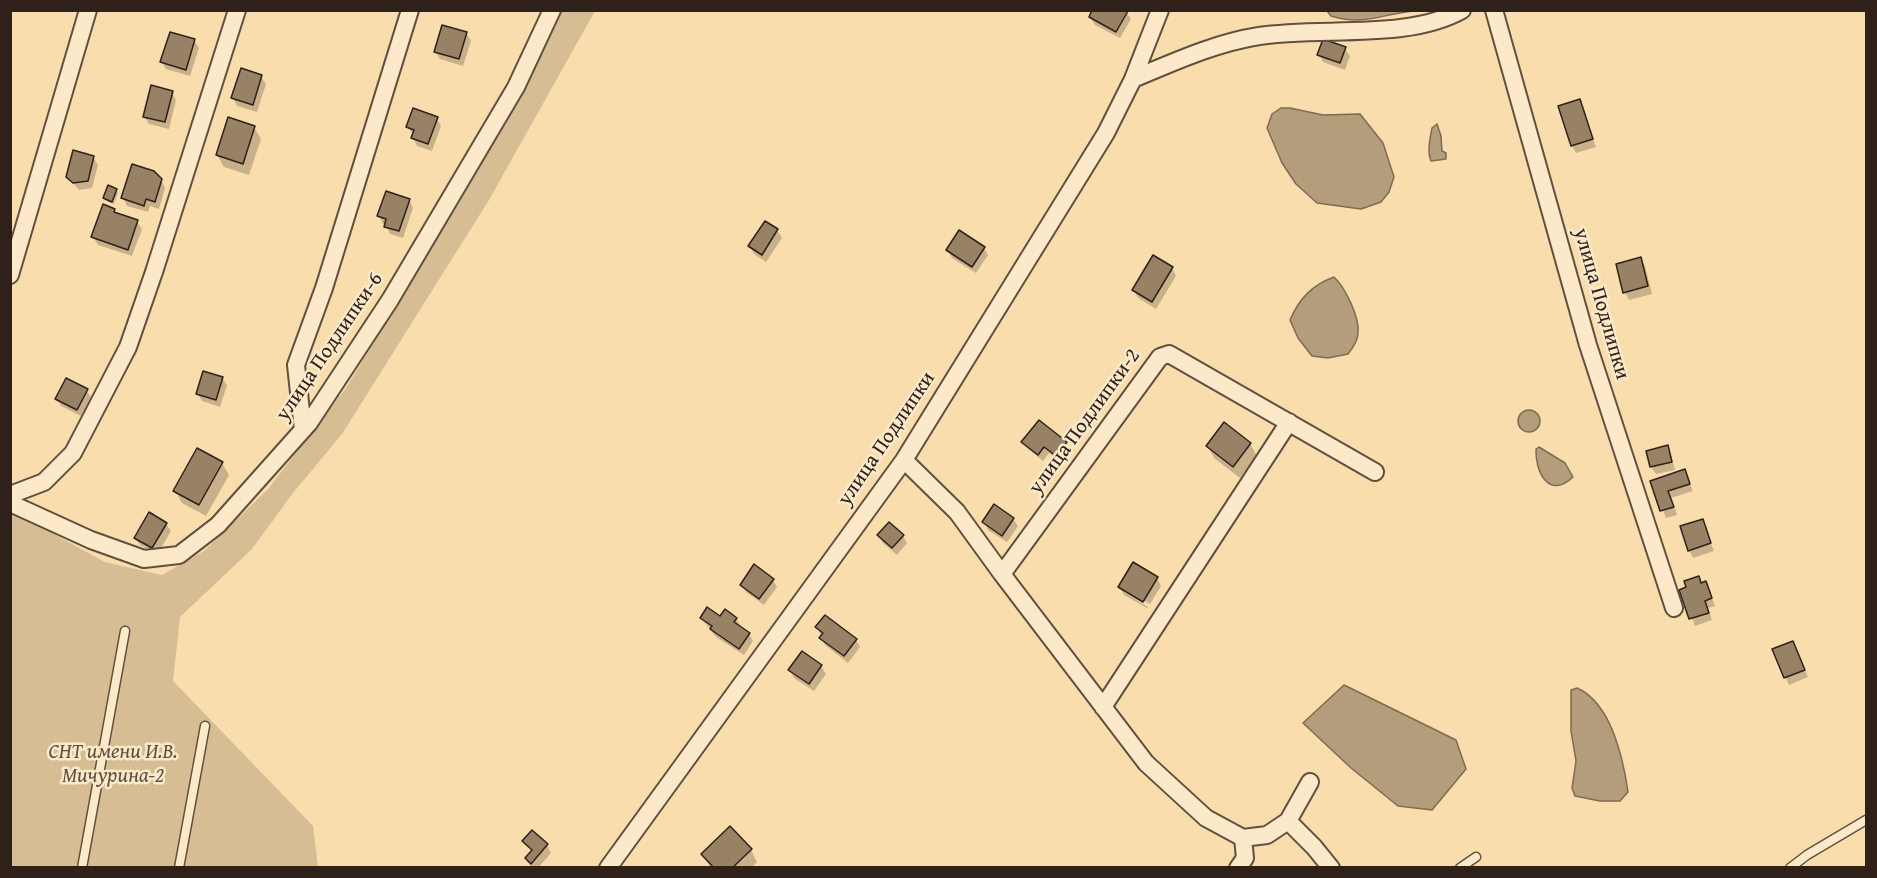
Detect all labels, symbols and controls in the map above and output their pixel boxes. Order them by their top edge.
street label: улица Подлипки [1567,225,1635,383]
street label: улица Подлипки-6 [271,268,389,426]
street label: улица Подлипки-2 [1024,344,1146,500]
street label: улица Подлипки [833,367,941,511]
park label: СНТ имени И.В. Мичурина-2 [48,740,178,790]

